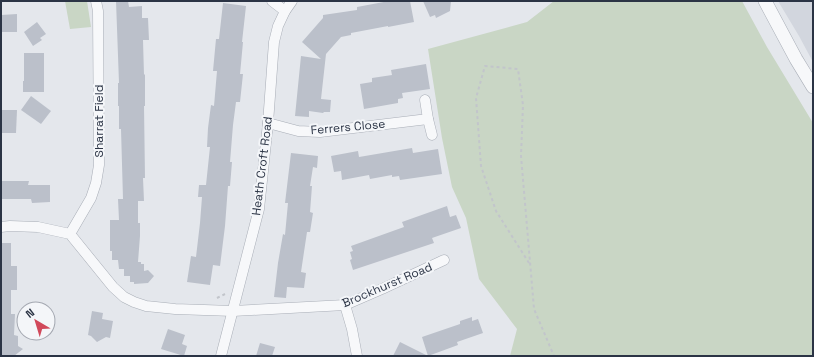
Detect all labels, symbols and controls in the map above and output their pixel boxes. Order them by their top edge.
street label: Sharrat Field [91,85,107,157]
street label: Heath Croft Road [248,115,276,217]
street label: Ferrers Close [310,116,386,138]
street label: Brockhurst Road [339,259,435,311]
north arrow [16,301,56,341]
text: N [23,305,37,321]

